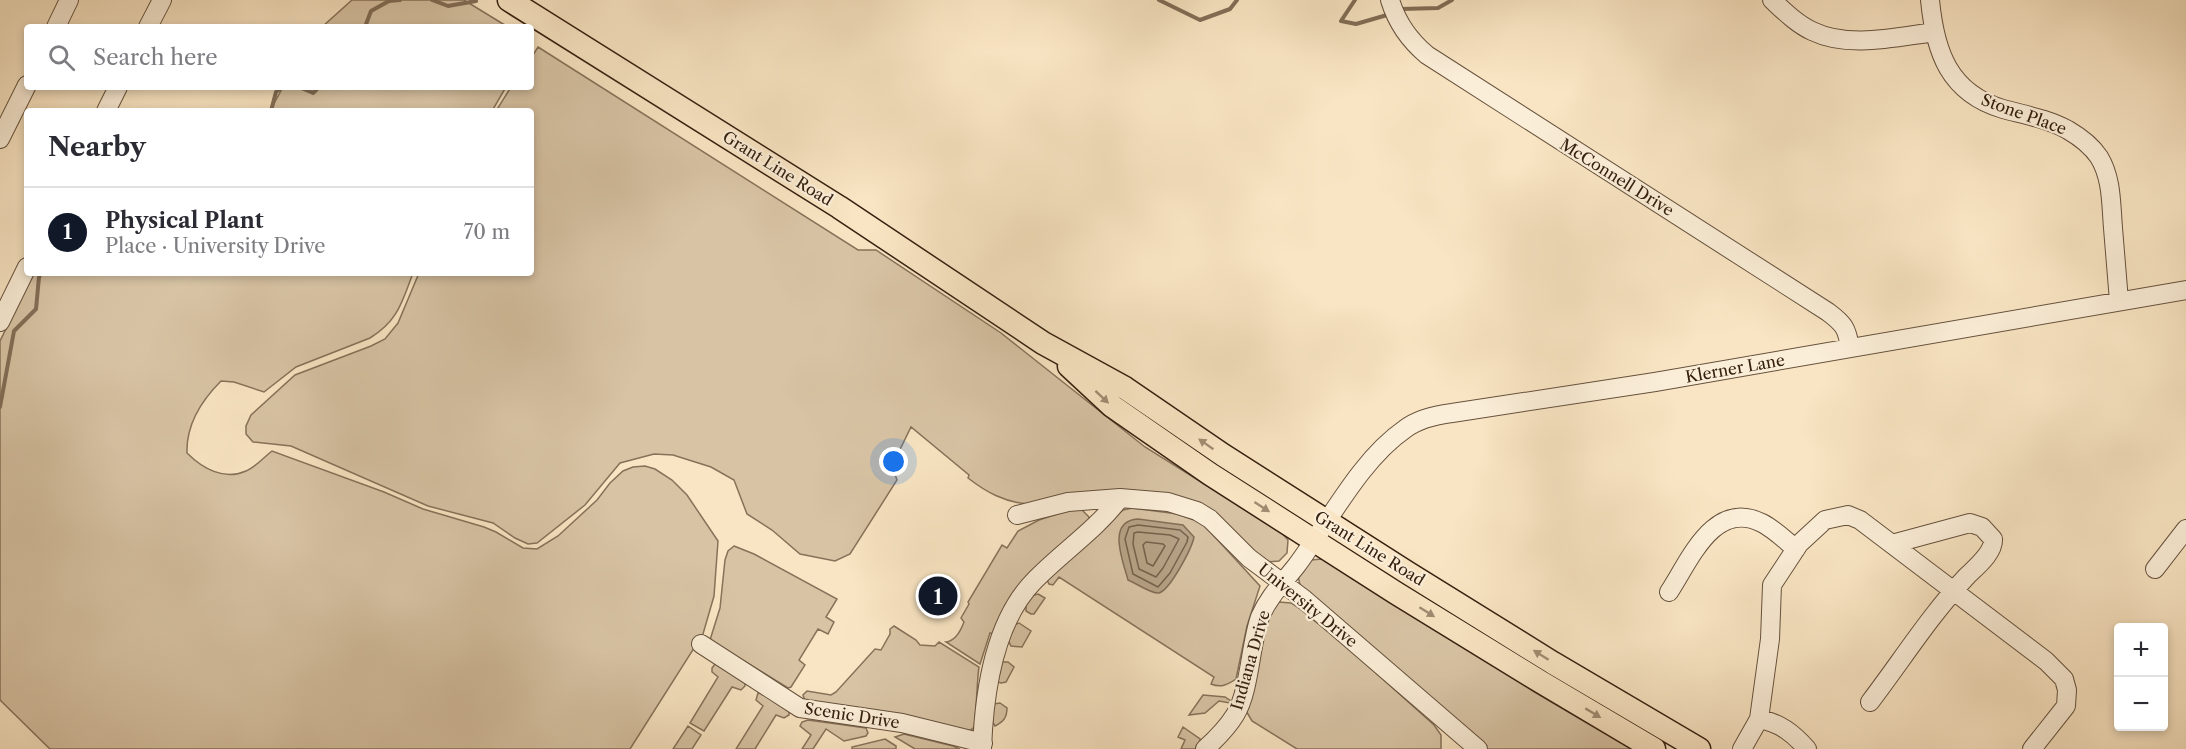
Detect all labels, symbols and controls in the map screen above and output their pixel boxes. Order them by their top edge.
search box [24,24,534,90]
icon: search [45,41,78,74]
text: Search here [93,44,218,71]
street label: Stone Place [1979,89,2069,139]
street label: Grant Line Road [719,126,837,210]
text: Nearby [48,131,146,163]
street label: McConnell Drive [1556,134,1678,220]
text: Physical Plant [105,207,264,234]
text: 1 [63,220,72,244]
text: 70 m [464,220,510,244]
text: Place · University Drive [105,234,326,258]
street label: Klerner Lane [1684,349,1786,387]
one-way arrow [1094,390,1109,404]
one-way arrow [1199,438,1215,450]
your location [879,447,908,476]
one-way arrow [1254,502,1270,513]
street label: Grant Line Road [1311,506,1429,590]
street label: University Drive [1254,559,1362,651]
pin: 1 [918,574,958,618]
one-way arrow [1419,606,1435,617]
street label: Indiana Drive [1226,608,1274,712]
map controls [2114,623,2168,731]
button: + [2114,623,2168,677]
one-way arrow [1533,650,1549,661]
button: − [2114,677,2168,731]
street label: Scenic Drive [803,698,901,732]
one-way arrow [1585,708,1601,719]

